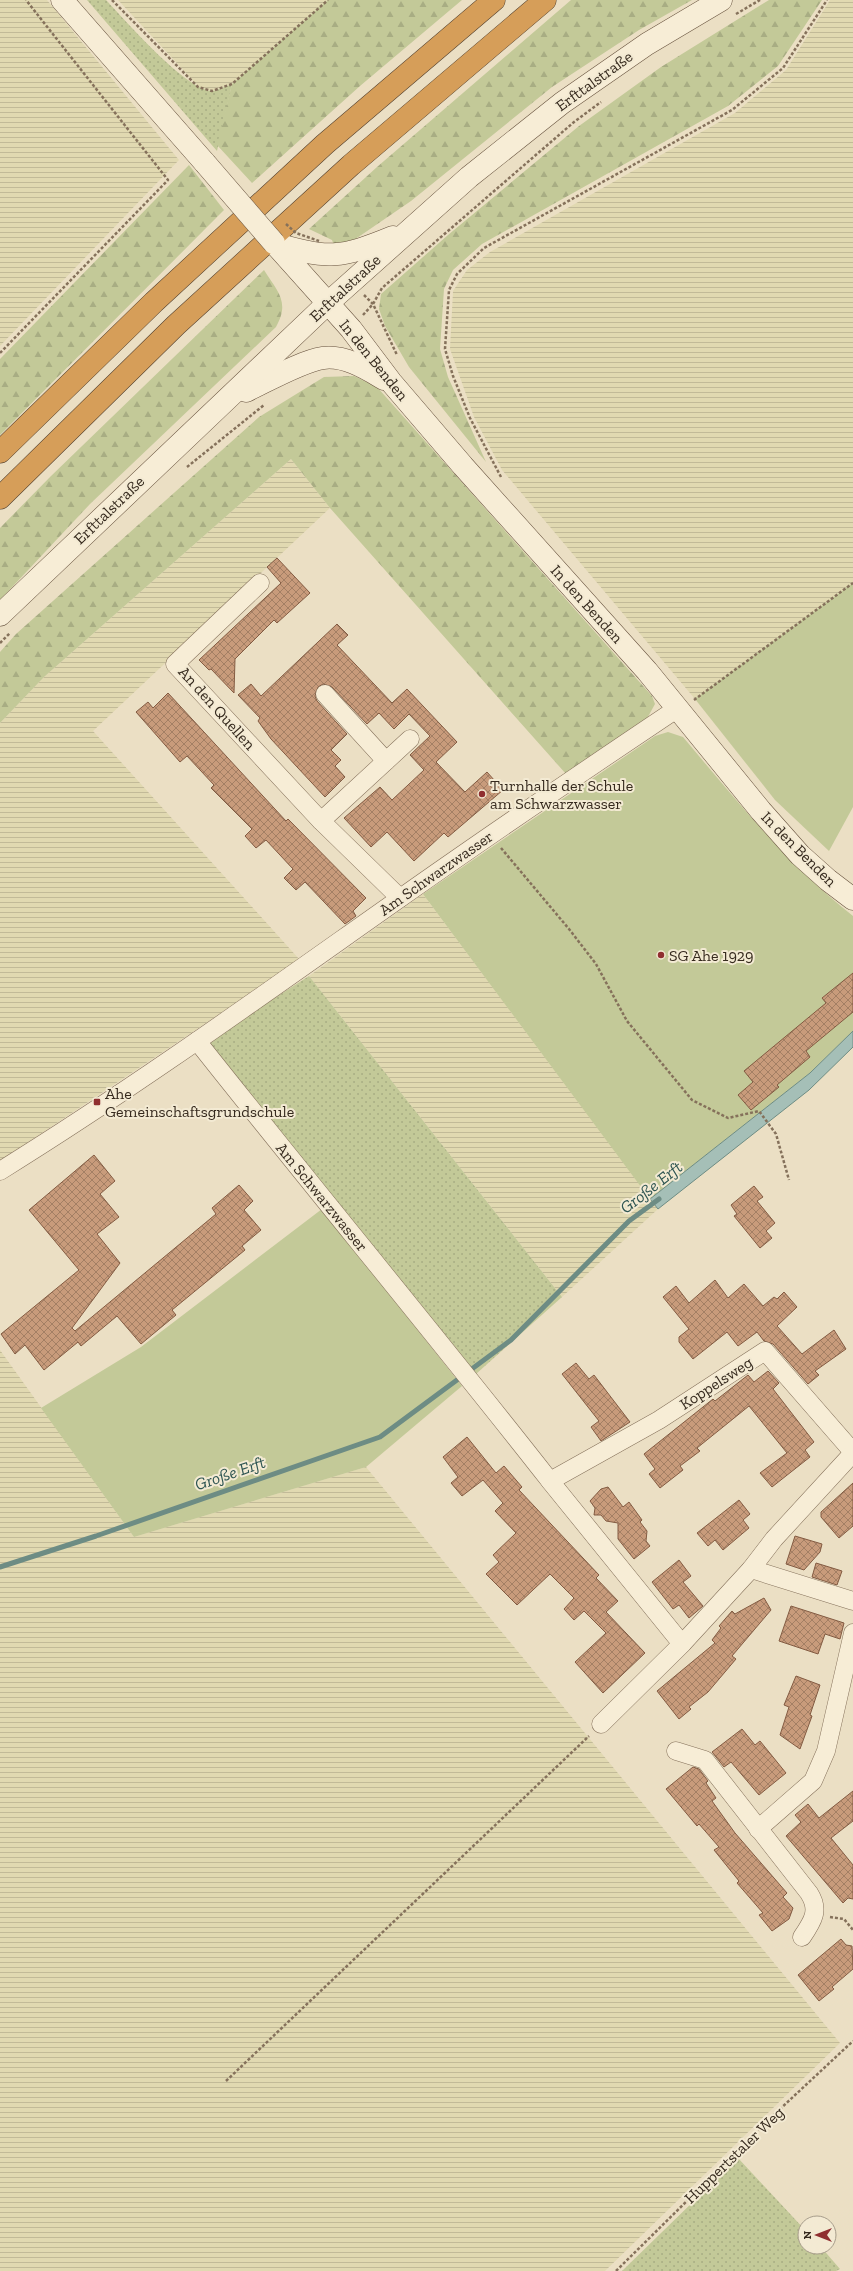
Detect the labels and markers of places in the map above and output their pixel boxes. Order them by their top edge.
place label: Turnhalle der Schule am Schwarzwasser [490,776,633,813]
marker: Turnhalle der Schule am Schwarzwasser [477,789,487,799]
place label: SG Ahe 1929 [669,946,754,965]
marker: SG Ahe 1929 [656,950,666,960]
place label: Ahe Gemeinschaftsgrundschule [105,1084,294,1121]
marker: Ahe Gemeinschaftsgrundschule [92,1097,102,1107]

